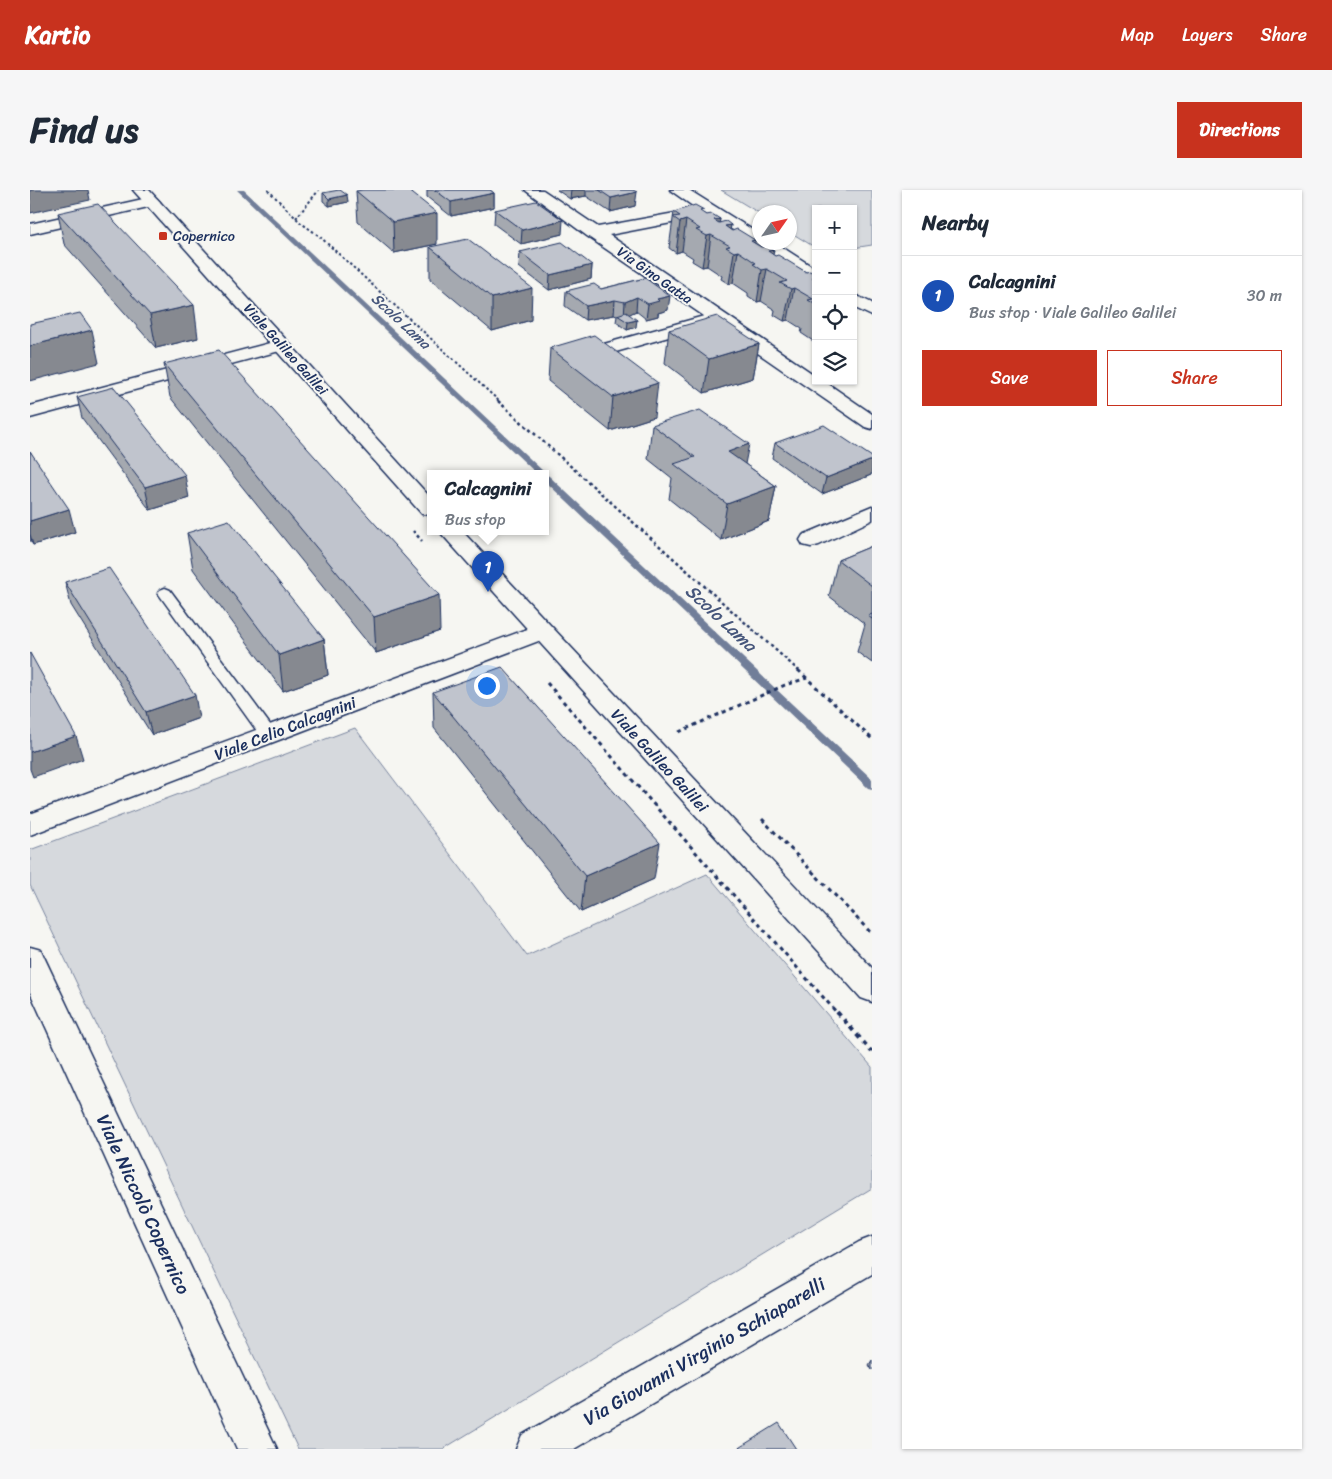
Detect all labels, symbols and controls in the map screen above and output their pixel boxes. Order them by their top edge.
text: Kartio [25,14,90,56]
text: Map [1121,19,1154,51]
text: Layers [1182,19,1233,51]
text: Share [1261,19,1307,51]
text: Find us [30,99,138,161]
button: Directions [1177,102,1302,158]
text: Nearby [922,204,988,242]
north arrow [752,205,797,250]
map controls [812,205,857,385]
button: + [812,205,857,250]
place label: Copernico [173,224,235,249]
marker: Copernico [157,230,169,242]
street label: Via Gino Gatta [611,240,698,311]
button: − [812,250,857,295]
text: Calcagnini [969,265,1055,298]
text: 1 [935,281,941,310]
text: 30 m [1247,281,1282,310]
water label: Scolo Lama [365,286,438,357]
button: locate [812,295,857,340]
street label: Viale Galileo Galilei [237,297,335,402]
text: Bus stop · Viale Galileo Galilei [969,298,1176,327]
button: layers [812,340,857,385]
button: Save [922,350,1097,406]
button: Share [1107,350,1282,406]
popup [427,470,549,535]
text: Calcagnini [445,472,531,505]
text: Bus stop [445,505,505,534]
pin: 1 [472,551,504,592]
water label: Scolo Lama [678,576,766,661]
your location [474,673,500,699]
street label: Viale Celio Calcagnini [210,688,361,769]
street label: Viale Galileo Galilei [603,701,716,820]
street label: Viale Niccolò Copernico [87,1108,200,1300]
street label: Via Giovanni Virginio Schiaparelli [577,1268,832,1435]

